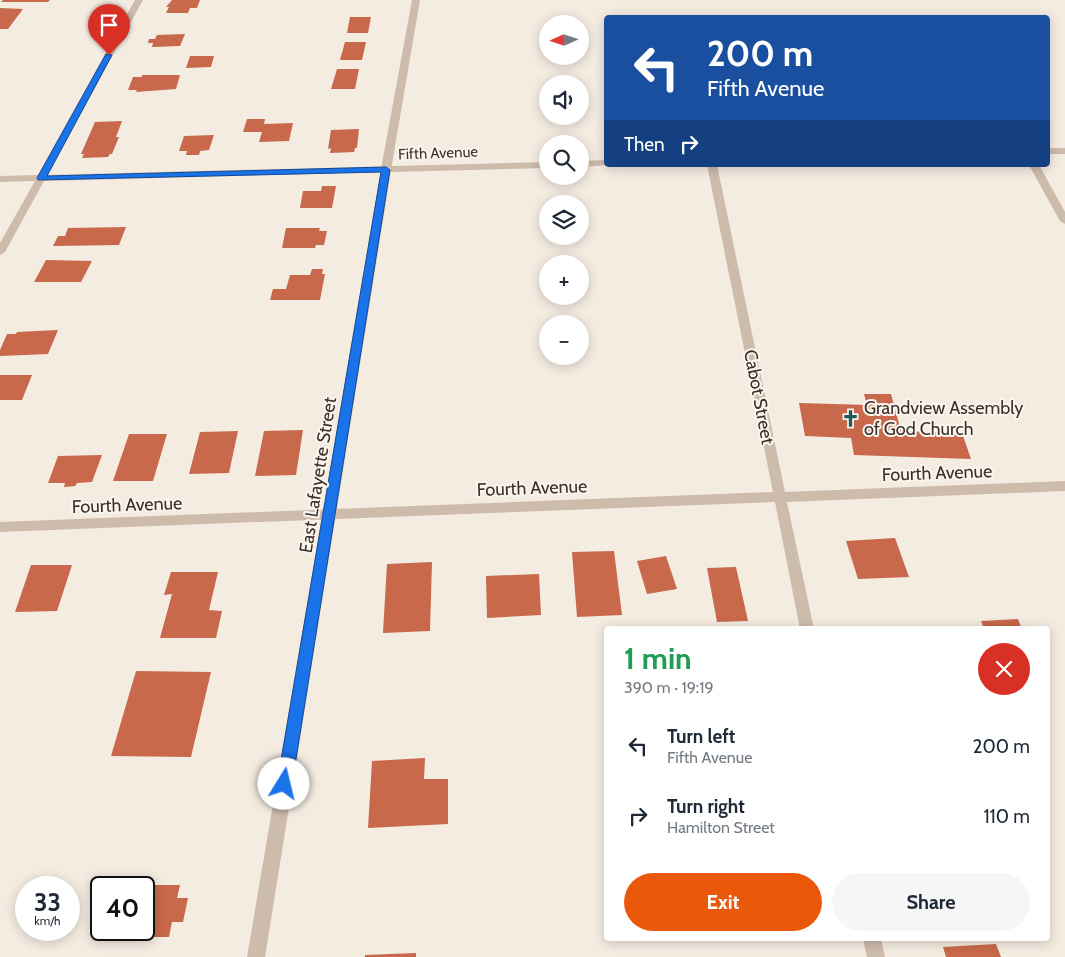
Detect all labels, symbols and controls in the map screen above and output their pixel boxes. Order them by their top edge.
pin [88,4,130,55]
icon: arrive [95,11,123,39]
north arrow [539,15,589,65]
map controls [539,15,589,365]
text: 200 m [707,32,813,75]
icon: left [624,35,689,100]
button: sound [539,75,589,125]
text: Fifth Avenue [707,75,824,102]
icon: right [675,130,703,158]
text: Then [624,133,665,156]
button: search [539,135,589,185]
street label: Fifth Avenue [398,143,479,163]
button: layers [539,195,589,245]
button: + [539,255,589,305]
button: − [539,315,589,365]
street label: Cabot Street [739,348,779,446]
street label: East Lafayette Street [295,395,341,555]
place label: Grandview Assembly of God Church [864,397,1023,440]
church icon: Grandview Assembly of God Church [840,408,860,428]
street label: Fourth Avenue [881,460,993,486]
street label: Fourth Avenue [476,475,588,501]
street label: Fourth Avenue [71,492,183,518]
text: 1 min [624,640,692,677]
button: close [978,643,1030,695]
text: 390 m · 19:19 [624,678,714,697]
text: Turn left [667,725,735,748]
icon: left [624,732,652,760]
text: 200 m [973,735,1030,758]
text: Fifth Avenue [667,748,752,767]
position arrow [257,757,309,809]
text: Turn right [667,795,745,818]
icon: right [624,802,652,830]
text: 110 m [983,805,1030,828]
text: Hamilton Street [667,818,775,837]
button: Exit [624,873,822,931]
button: Share [832,873,1030,931]
speed limit sign: 40 [90,876,155,941]
text: 33 [34,887,61,917]
text: km/h [34,913,61,928]

